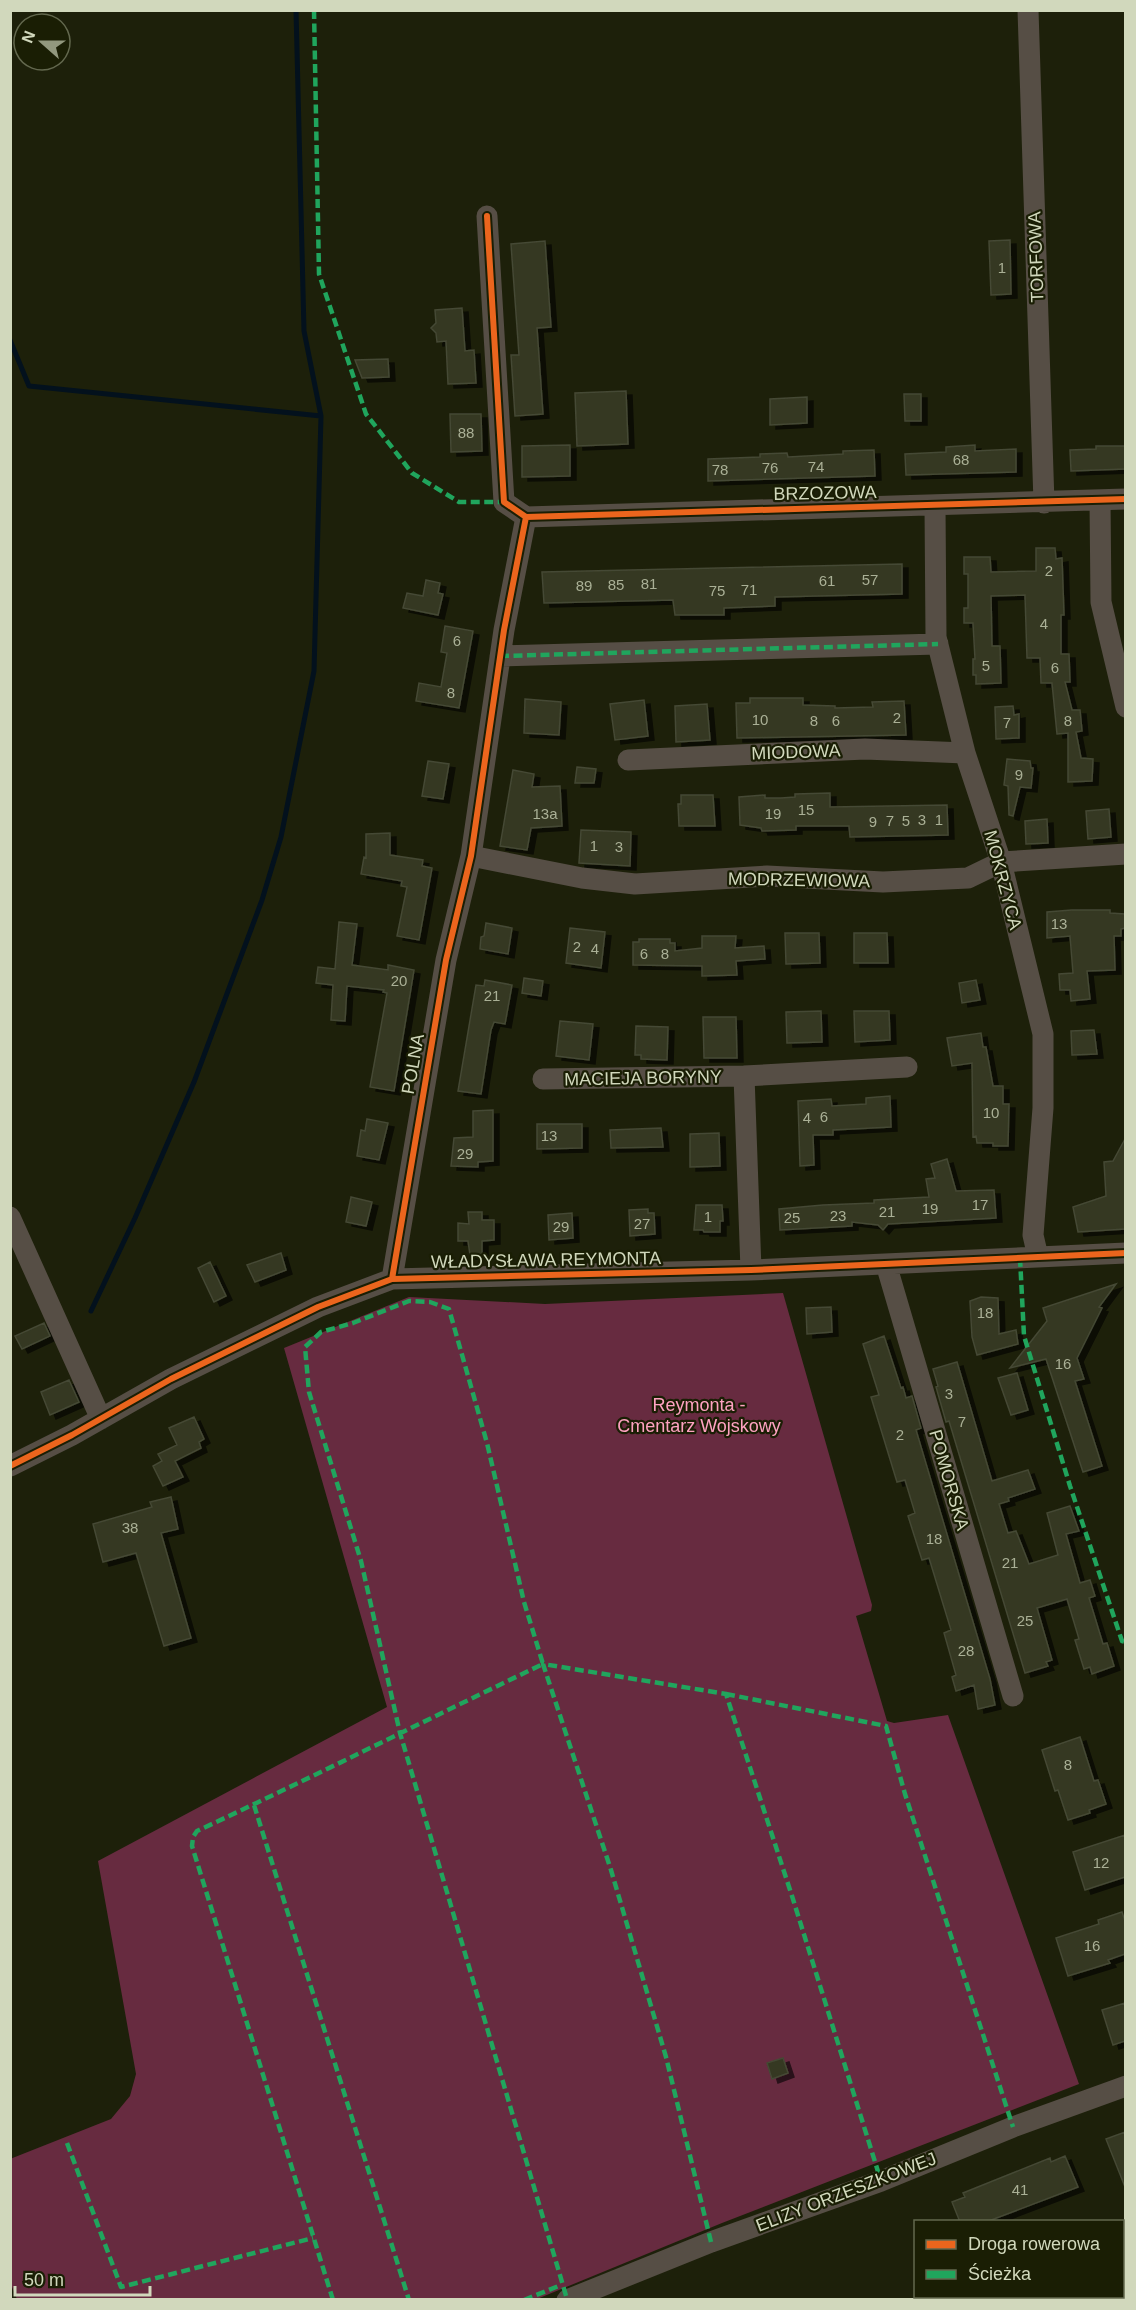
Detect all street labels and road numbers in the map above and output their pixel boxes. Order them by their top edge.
street label: TORFOWA [1024,211,1048,303]
street label: BRZOZOWA [773,482,877,504]
street label: MIODOWA [751,740,841,764]
street label: MOKRZYCA [980,828,1026,932]
street label: MODRZEWIOWA [728,869,870,891]
street label: POLNA [398,1032,428,1096]
street label: MACIEJA BORYNY [564,1067,722,1089]
street label: WŁADYSŁAWA REYMONTA [431,1248,661,1272]
street label: POMORSKA [925,1427,973,1533]
street label: ELIZY ORZESZKOWEJ [753,2148,939,2236]

